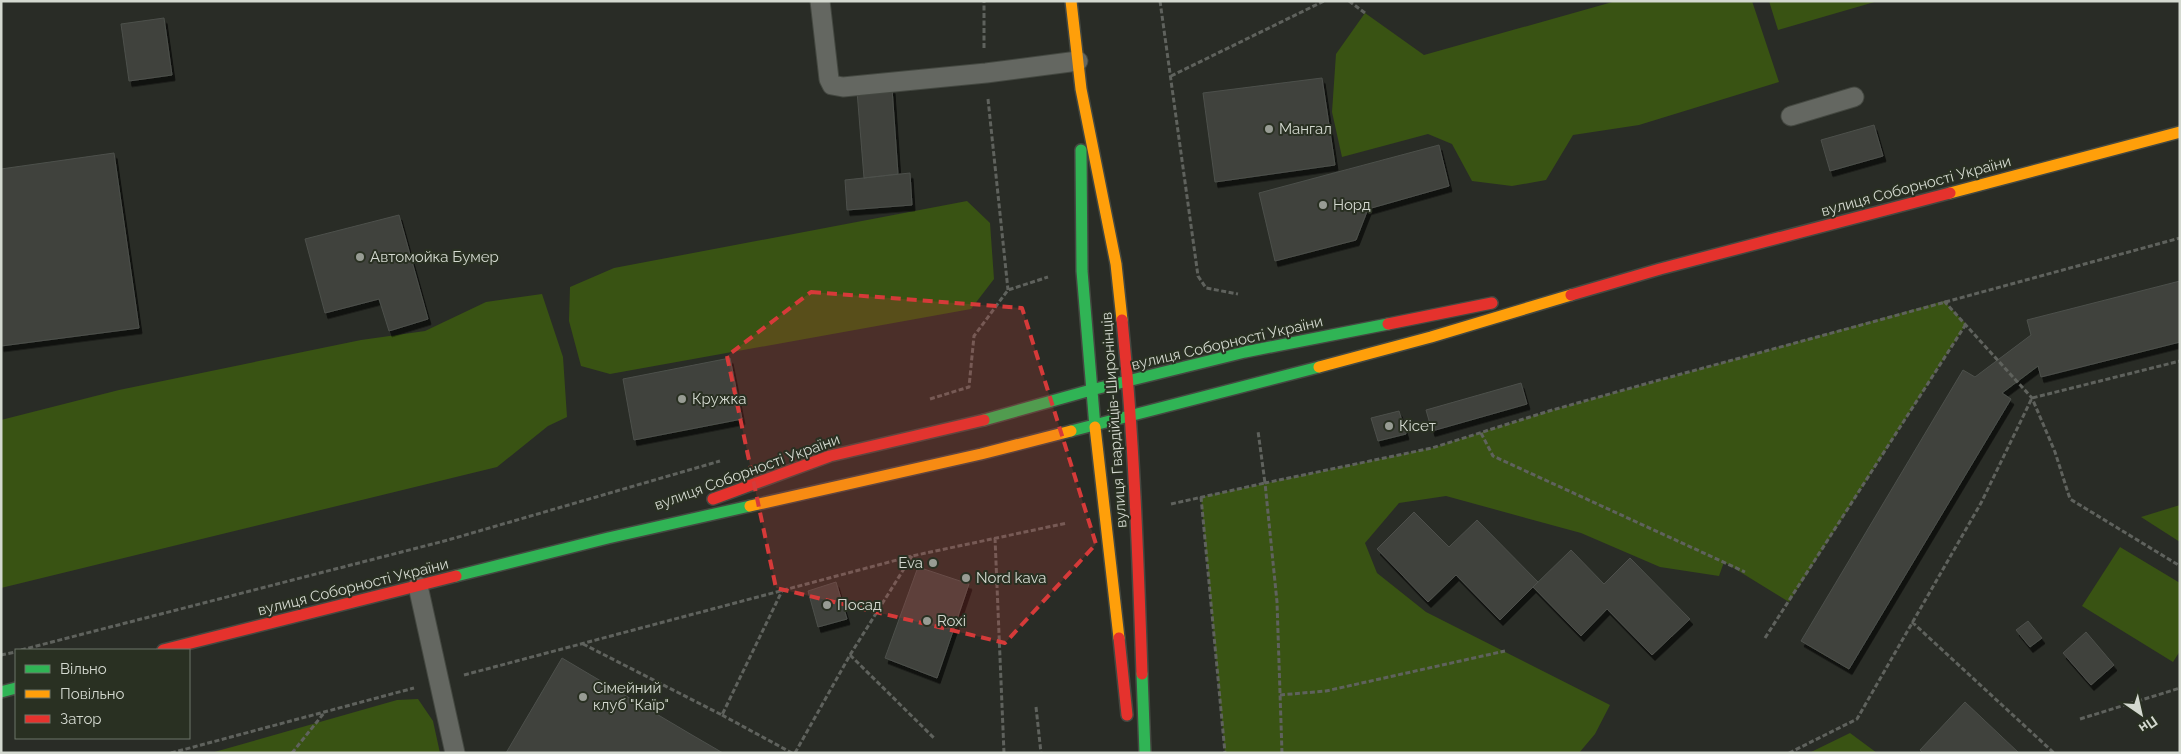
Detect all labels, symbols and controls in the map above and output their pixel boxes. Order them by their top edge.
place label: Мангал [1279,120,1332,138]
marker: Мангал [1263,123,1275,135]
street label: вулиця Соборності України [1819,152,2013,220]
place label: Норд [1333,196,1371,214]
marker: Норд [1317,199,1329,211]
place label: Автомойка Бумер [370,248,499,266]
marker: Автомойка Бумер [354,251,366,263]
street label: вулиця Гвардійців-Широнінців [1097,311,1131,529]
street label: вулиця Соборності України [1130,312,1324,374]
place label: Кружка [692,390,746,408]
marker: Кружка [676,393,688,405]
place label: Кісет [1399,417,1436,435]
marker: Кісет [1383,420,1395,432]
street label: вулиця Соборності України [652,430,842,514]
place label: Eva [898,554,923,572]
street label: вулиця Соборності України [256,555,450,619]
marker: Eva [927,557,939,569]
place label: Nord kava [976,569,1046,587]
marker: Nord kava [960,572,972,584]
place label: Посад [837,596,882,614]
marker: Посад [821,599,833,611]
place label: Roxi [937,612,966,630]
marker: Roxi [921,615,933,627]
legend [15,649,190,739]
text: Вільно [60,660,107,678]
place label: Сімейний клуб "Каїр" [593,679,669,714]
text: Повільно [60,685,125,703]
north arrow [2116,689,2166,739]
marker: Сімейний клуб "Каїр" [577,691,589,703]
text: Затор [60,710,102,728]
text: Пн [2136,713,2160,737]

